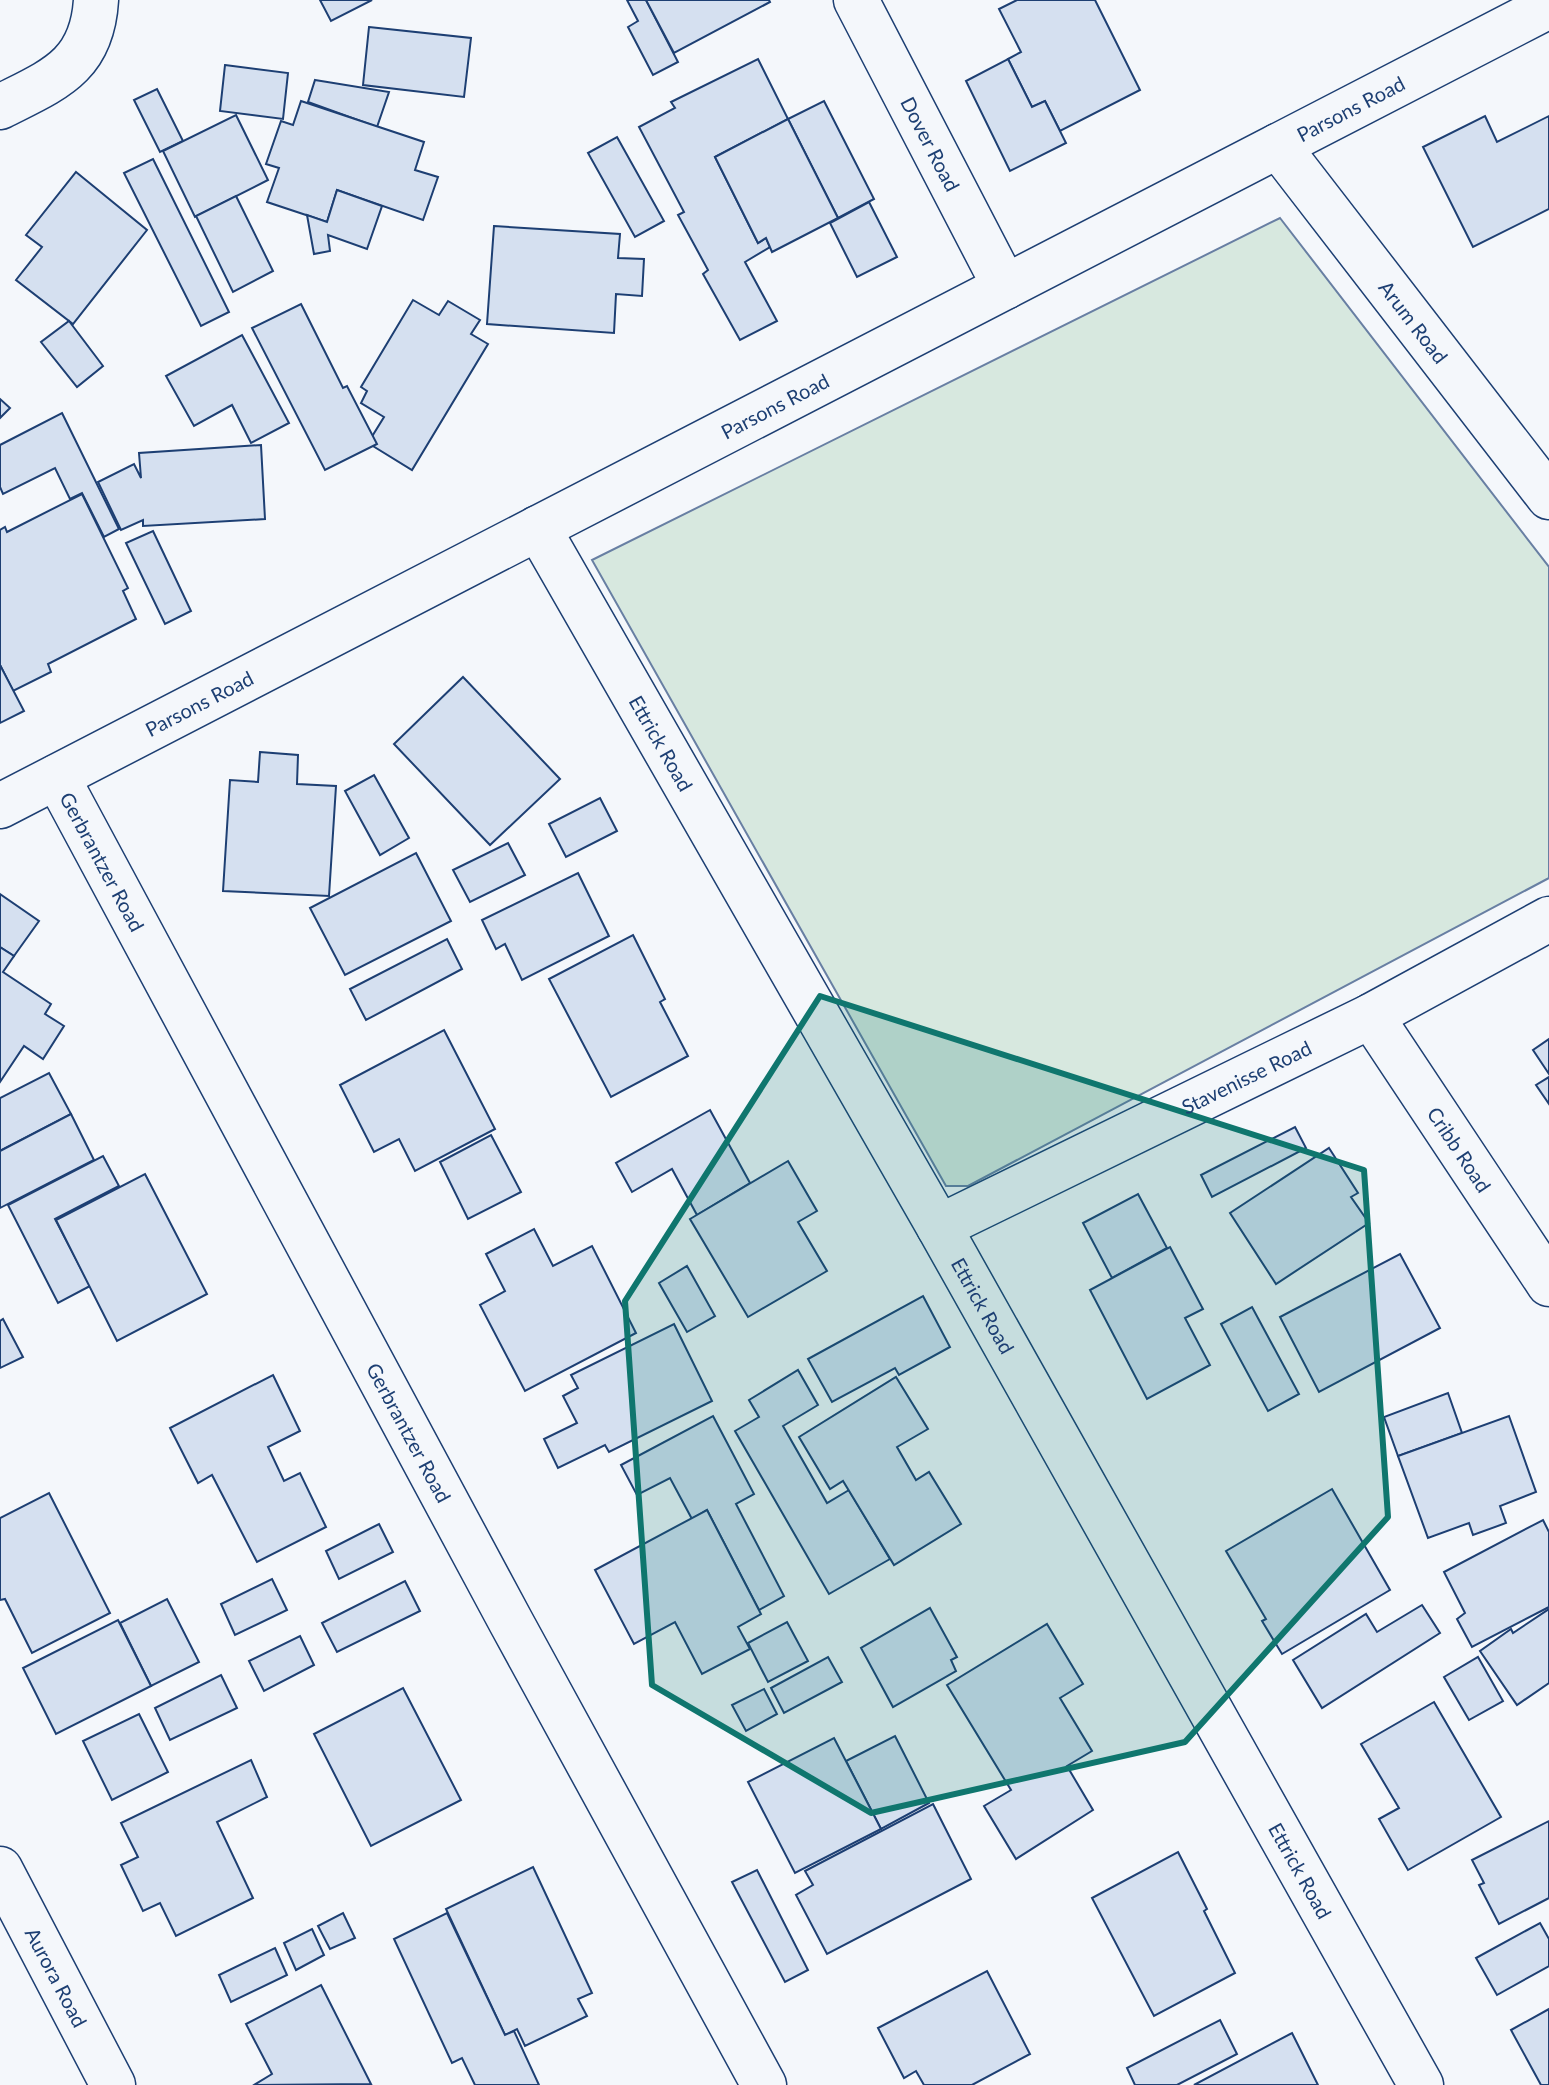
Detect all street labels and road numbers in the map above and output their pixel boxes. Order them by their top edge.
street label: Parsons Road [1292,71,1409,146]
street label: Dover Road [896,92,965,195]
street label: Arum Road [1374,276,1453,368]
street label: Parsons Road [717,368,833,444]
street label: Parsons Road [141,665,257,741]
street label: Ettrick Road [625,691,698,795]
street label: Gerbrantzer Road [55,788,150,935]
street label: Stavenisse Road [1178,1035,1315,1119]
street label: Cribb Road [1423,1102,1496,1196]
street label: Ettrick Road [947,1253,1020,1358]
street label: Gerbrantzer Road [362,1359,456,1506]
street label: Ettrick Road [1264,1818,1337,1923]
street label: Aurora Road [21,1923,93,2031]

